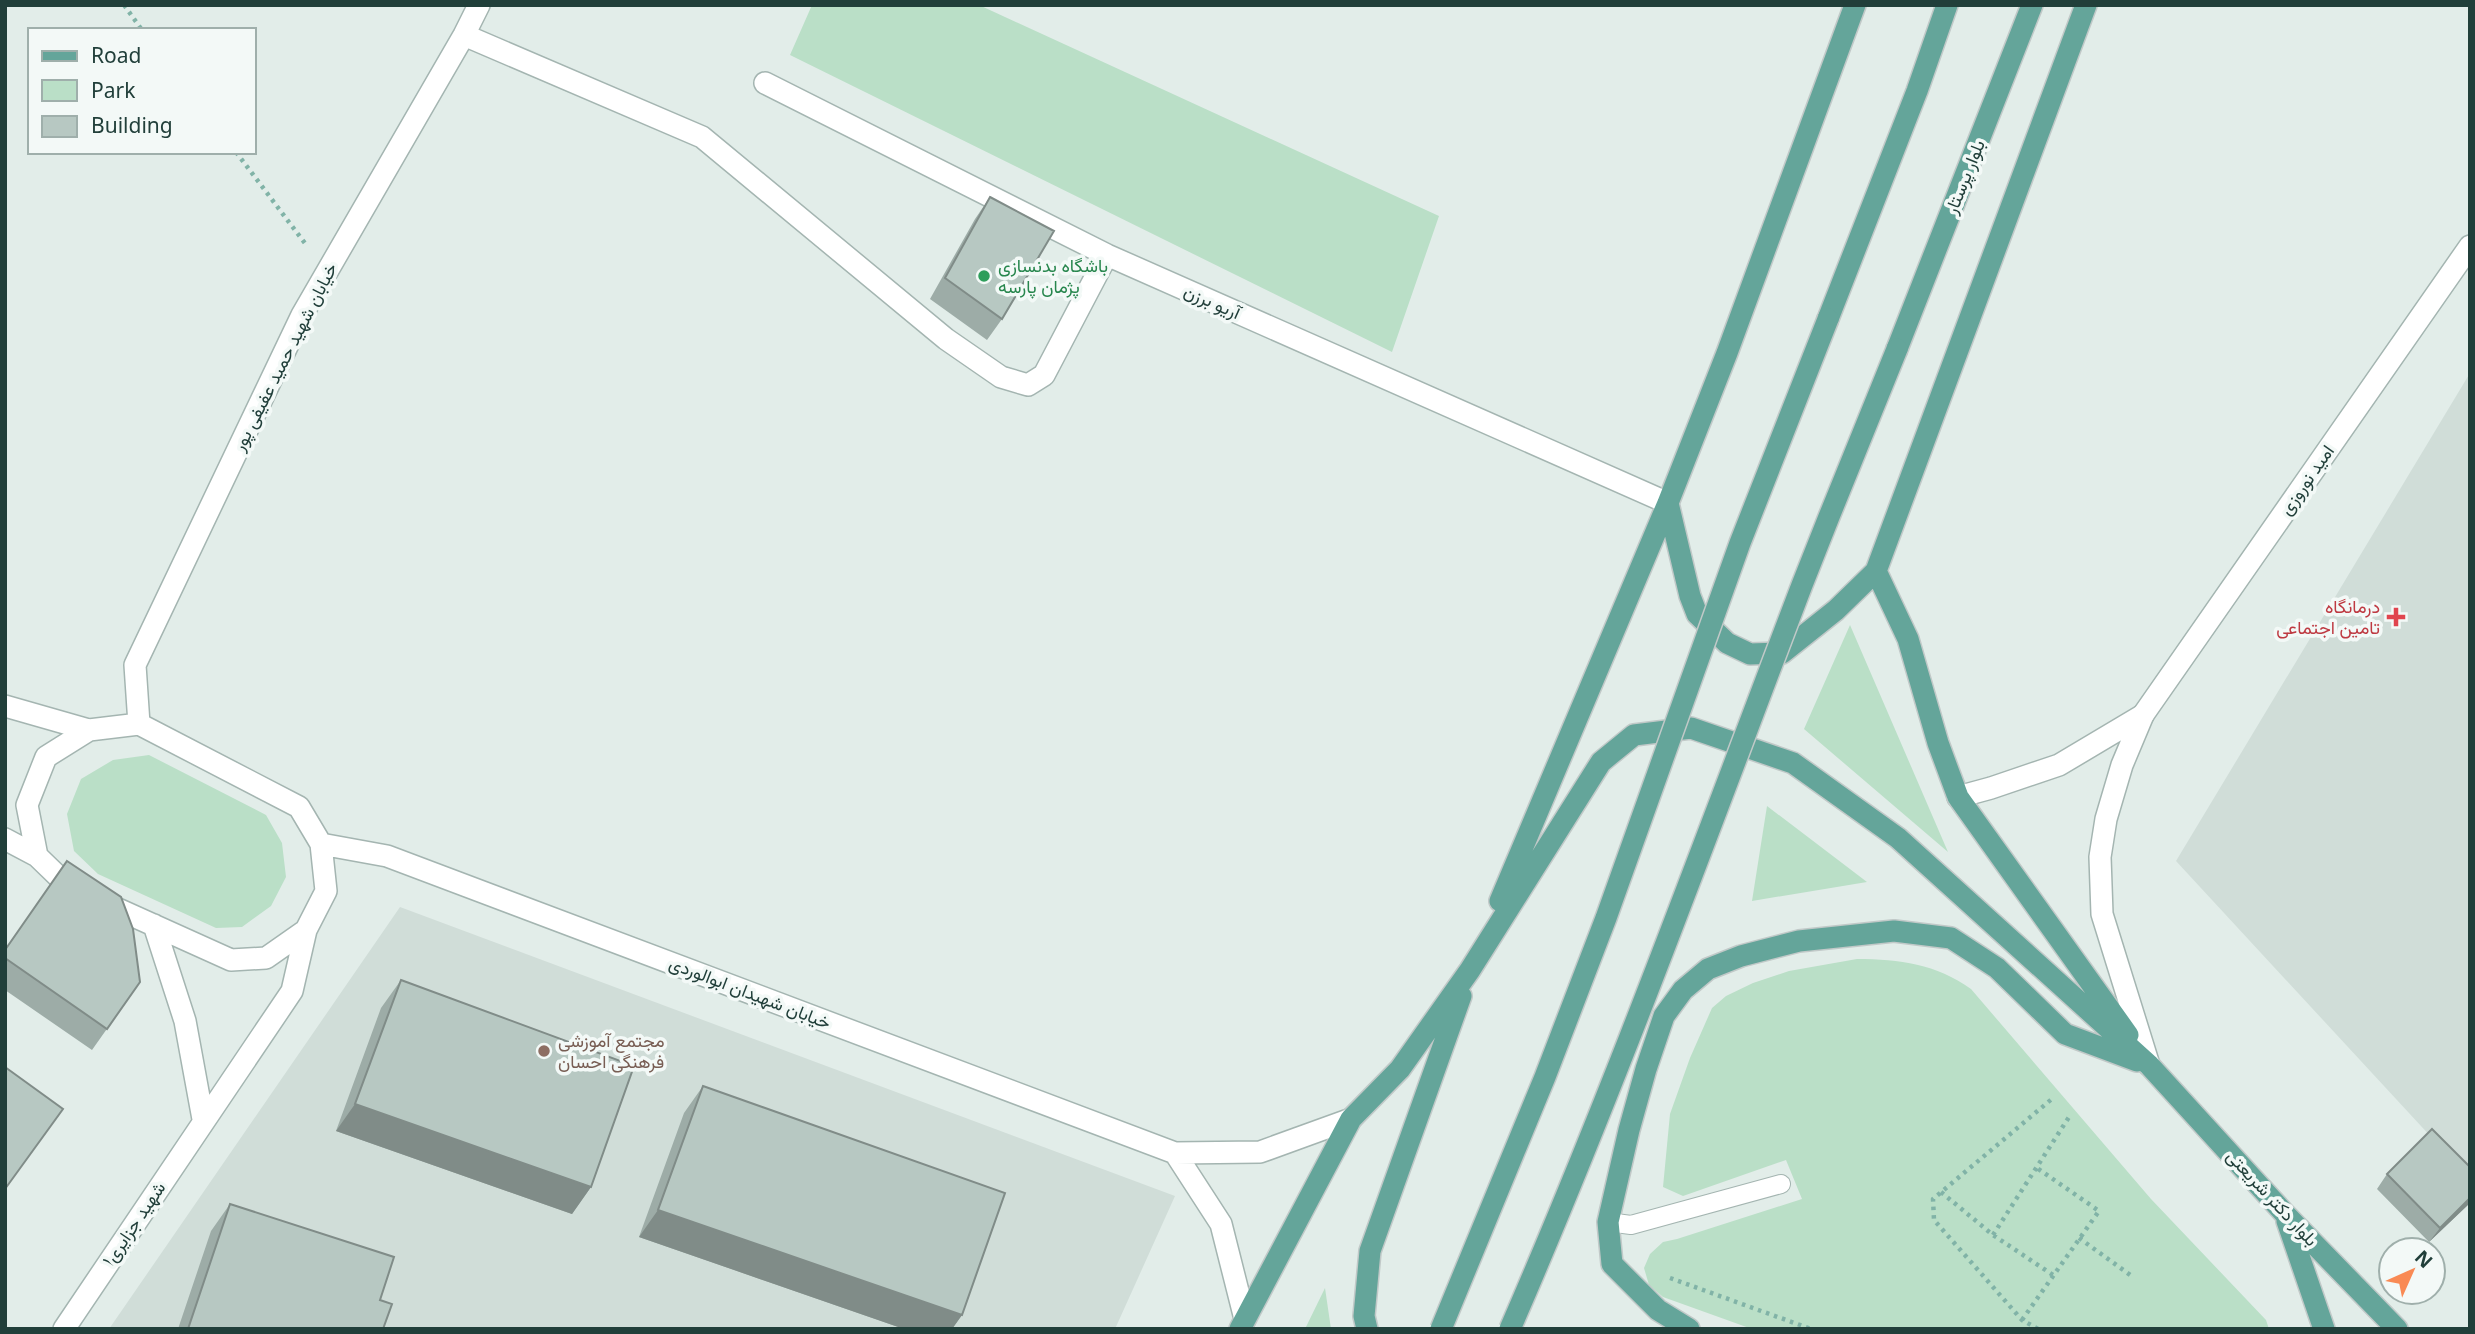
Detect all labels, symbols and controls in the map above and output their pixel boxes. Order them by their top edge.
legend [28,28,256,154]
text: Road [91,41,141,69]
text: Park [91,76,136,104]
text: Building [91,111,173,139]
street label: بلوار پرستار [1938,136,1991,218]
place label: باشگاه بدنسازی پژمان پارسه [998,253,1108,299]
street label: خیابان شهید حمید عفیفی پور [226,258,343,456]
marker: باشگاه بدنسازی پژمان پارسه [976,268,992,284]
street label: آریو برزن [1180,278,1246,325]
street label: امید نوروزی [2273,440,2339,519]
place label: درمانگاه تامین اجتماعی [2276,594,2380,639]
marker: درمانگاه تامین اجتماعی [2386,607,2406,627]
street label: خیابان شهیدان ابوالوردی [666,950,835,1034]
place label: مجتمع آموزشی فرهنگی احسان [558,1028,665,1073]
marker: مجتمع آموزشی فرهنگی احسان [536,1043,552,1059]
street label: بلوار دکتر شریعتی [2222,1144,2324,1251]
street label: شهید جزایری۱ [96,1177,170,1270]
north arrow [2377,1236,2447,1306]
text: N [2409,1244,2439,1274]

